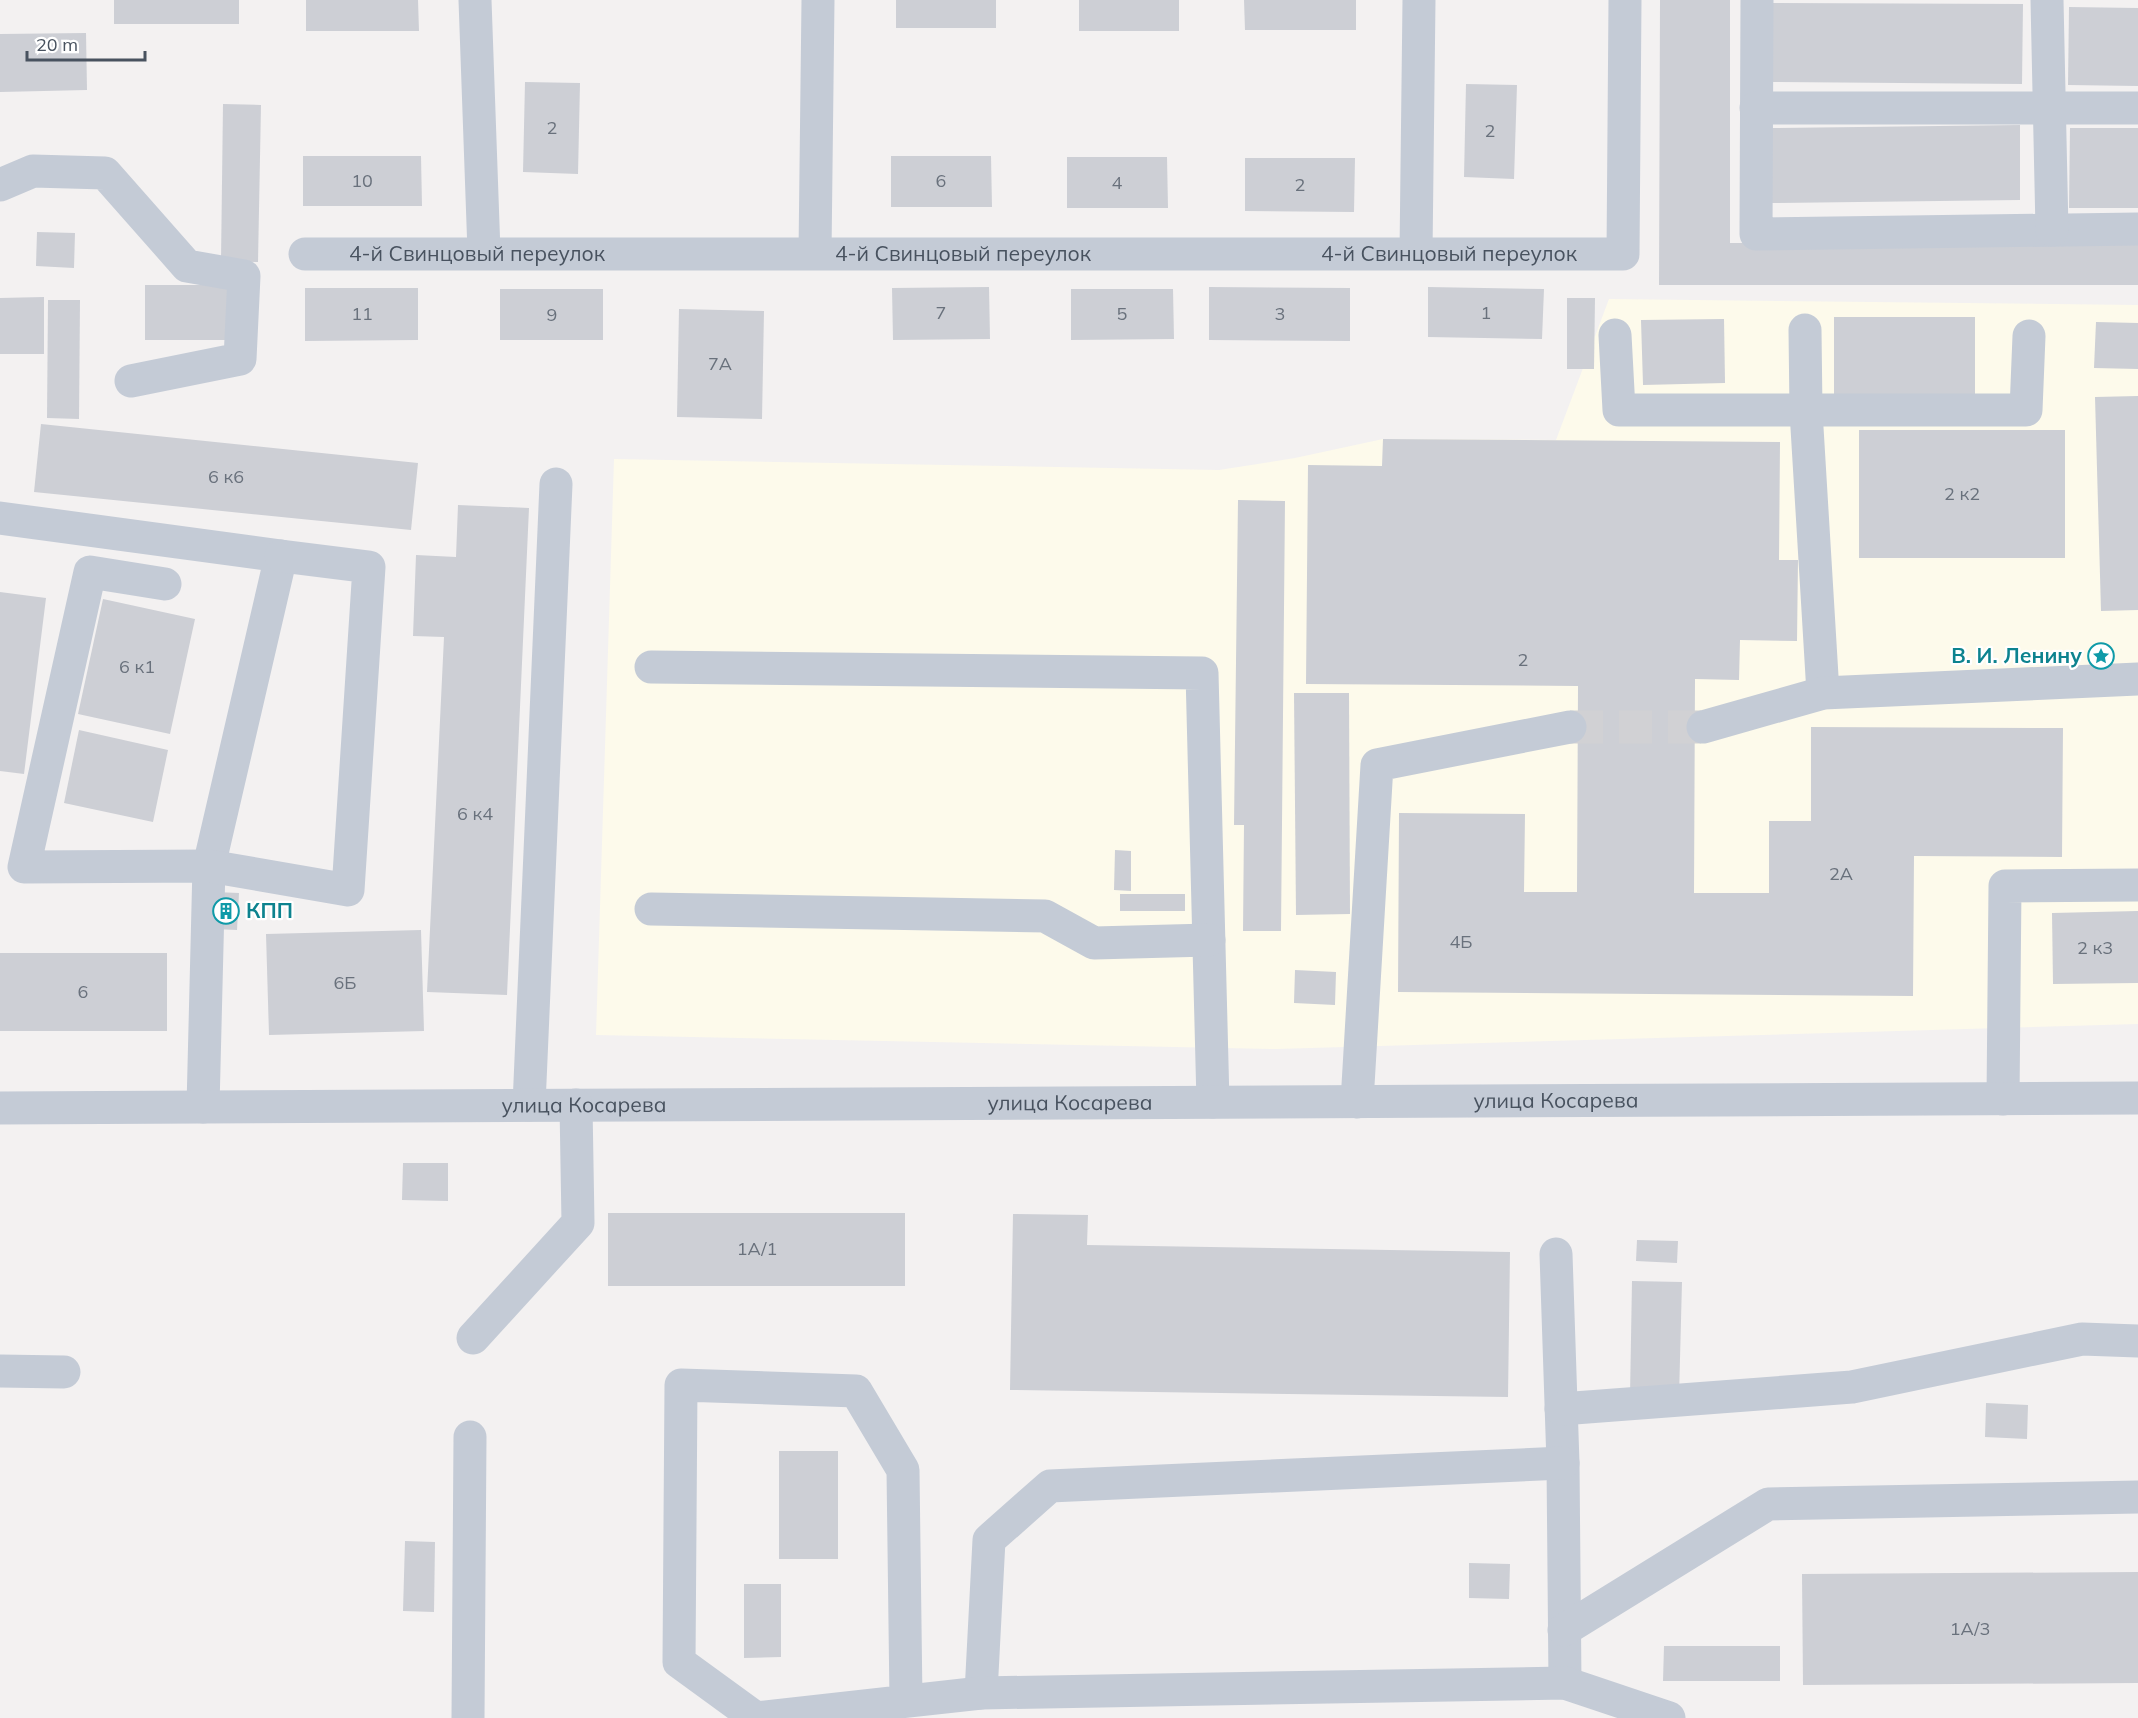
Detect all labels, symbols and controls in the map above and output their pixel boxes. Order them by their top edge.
scale bar [27,24,146,62]
text: 20 m [36,33,78,56]
house number: 2 [547,116,557,139]
house number: 2 [1485,119,1495,142]
house number: 10 [351,169,373,192]
house number: 6 [936,169,946,192]
house number: 4 [1112,171,1123,194]
house number: 2 [1295,173,1305,196]
street label: 4-й Свинцовый переулок [349,240,606,266]
street label: 4-й Свинцовый переулок [835,240,1092,266]
street label: 4-й Свинцовый переулок [1321,240,1578,266]
house number: 7 [936,301,946,324]
house number: 1 [1481,301,1491,324]
house number: 11 [351,302,373,325]
house number: 5 [1117,302,1128,325]
house number: 3 [1275,302,1285,325]
house number: 9 [547,303,557,326]
house number: 7А [708,352,732,375]
house number: 6 к6 [208,465,244,488]
house number: 2 к2 [1944,482,1980,505]
place icon: В. И. Ленину [2086,641,2116,671]
place label: В. И. Ленину [1951,642,2082,668]
house number: 2 [1518,648,1528,671]
house number: 6 к1 [119,655,155,678]
house number: 6 к4 [457,802,493,825]
house number: 2А [1829,862,1853,885]
building icon: КПП [211,896,241,926]
place label: КПП [246,897,293,923]
house number: 4Б [1450,930,1473,953]
house number: 2 к3 [2077,936,2113,959]
house number: 6Б [334,971,357,994]
house number: 6 [78,980,88,1003]
street label: улица Косарева [1473,1086,1639,1113]
street label: улица Косарева [987,1089,1153,1115]
street label: улица Косарева [501,1091,667,1118]
house number: 1А/1 [737,1237,777,1260]
house number: 1А/3 [1950,1617,1990,1640]

